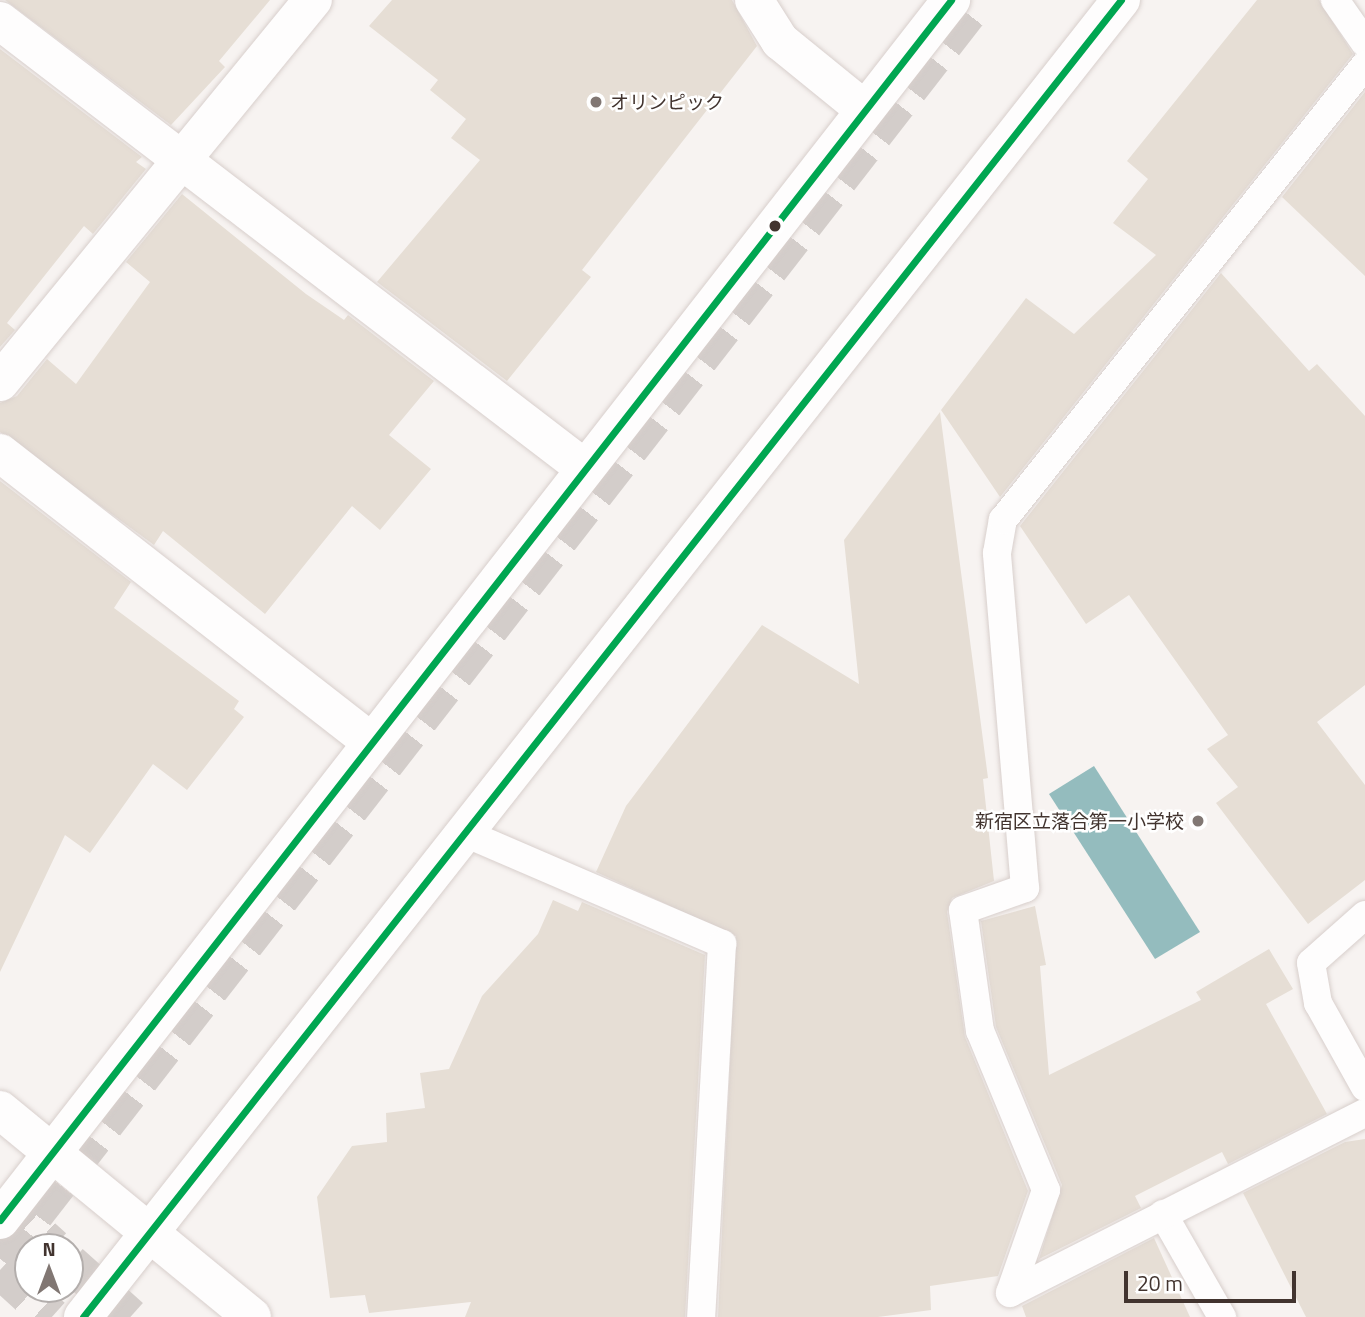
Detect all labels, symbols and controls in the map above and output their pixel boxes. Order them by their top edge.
place label: オリンピック [610,91,724,113]
marker: オリンピック [588,94,604,110]
unlabelled marker [768,219,782,233]
place label: 新宿区立落合第一小学校 [975,810,1184,832]
marker: 新宿区立落合第一小学校 [1190,813,1206,829]
north arrow [14,1233,84,1303]
text: N [42,1234,56,1263]
scale bar [1127,1258,1298,1302]
text: 20 m [1137,1267,1183,1299]

